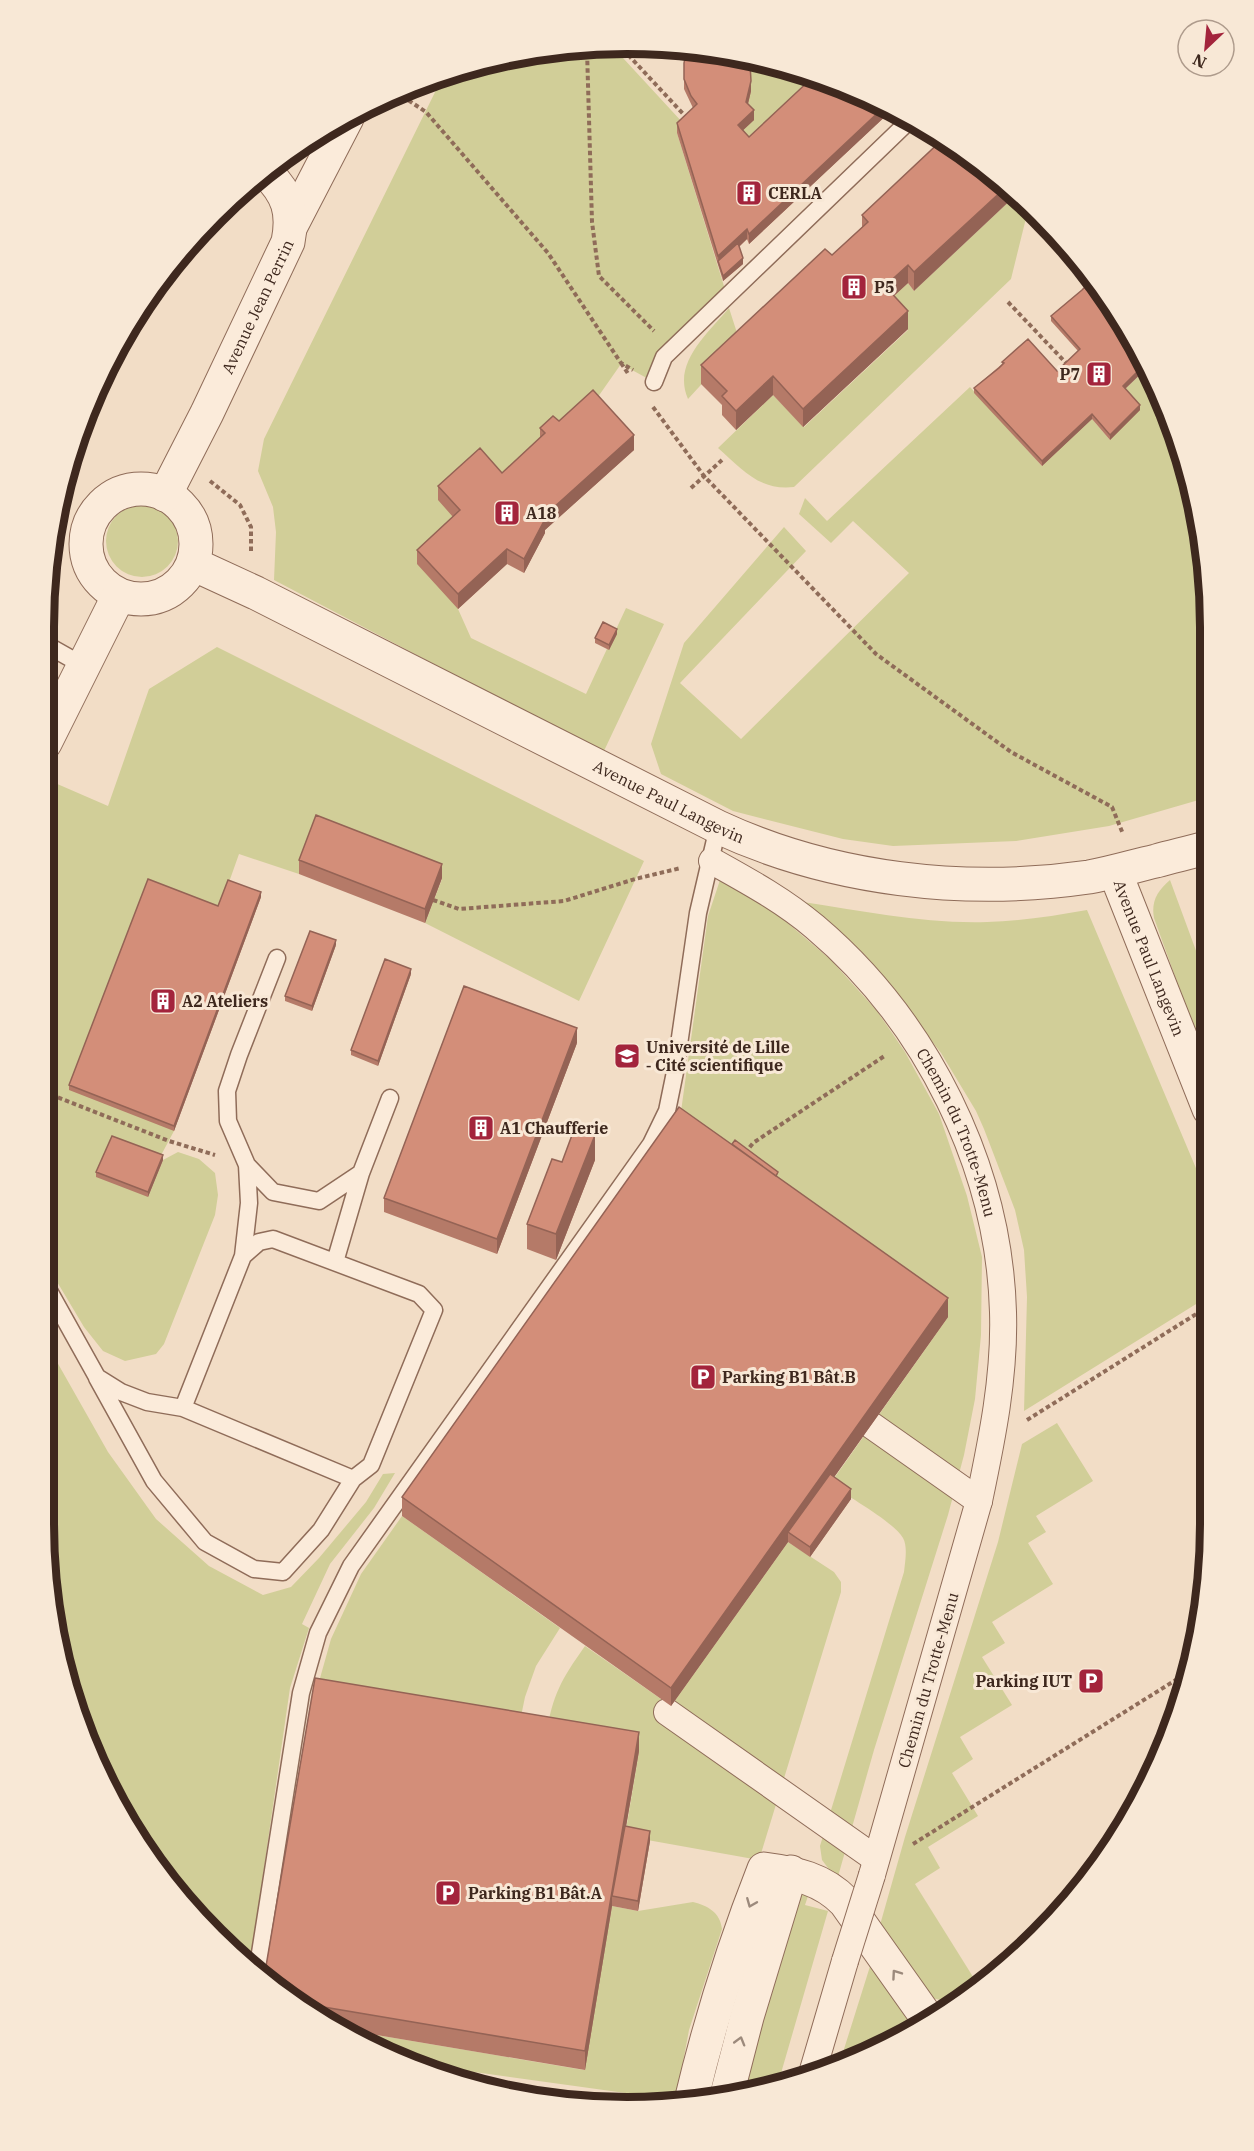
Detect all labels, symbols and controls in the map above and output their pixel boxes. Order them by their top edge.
north arrow [1176,18,1236,78]
text: N [1189,50,1209,73]
building icon: CERLA [734,178,764,208]
place label: CERLA [768,183,822,203]
street label: Avenue Jean Perrin [217,236,298,377]
building icon: P5 [839,272,869,302]
place label: P5 [874,277,895,297]
building icon: P7 [1084,359,1114,389]
place label: P7 [1060,364,1080,384]
building icon: A18 [492,498,522,528]
place label: A18 [526,503,557,523]
street label: Avenue Paul Langevin [590,756,747,847]
street label: Avenue Paul Langevin [1110,878,1189,1039]
building icon: A2 Ateliers [148,986,178,1016]
place label: A2 Ateliers [182,991,268,1011]
place label: Université de Lille ‐ Cité scientifique [646,1037,790,1075]
school or university icon: Université de Lille ‐ Cité scientifique [612,1041,642,1071]
street label: Chemin du Trotte-Menu [912,1044,1000,1219]
building icon: A1 Chaufferie [466,1113,496,1143]
place label: A1 Chaufferie [500,1118,608,1138]
parking icon: Parking B1 Bât.B [688,1362,718,1392]
place label: Parking B1 Bât.B [722,1367,856,1387]
street label: Chemin du Trotte-Menu [893,1590,963,1770]
parking icon: Parking IUT [1076,1666,1106,1696]
place label: Parking IUT [976,1671,1072,1691]
parking icon: Parking B1 Bât.A [433,1878,463,1908]
place label: Parking B1 Bât.A [468,1883,602,1903]
one-way arrow [746,1896,758,1907]
one-way arrow [892,1970,903,1981]
one-way arrow [733,2036,745,2047]

